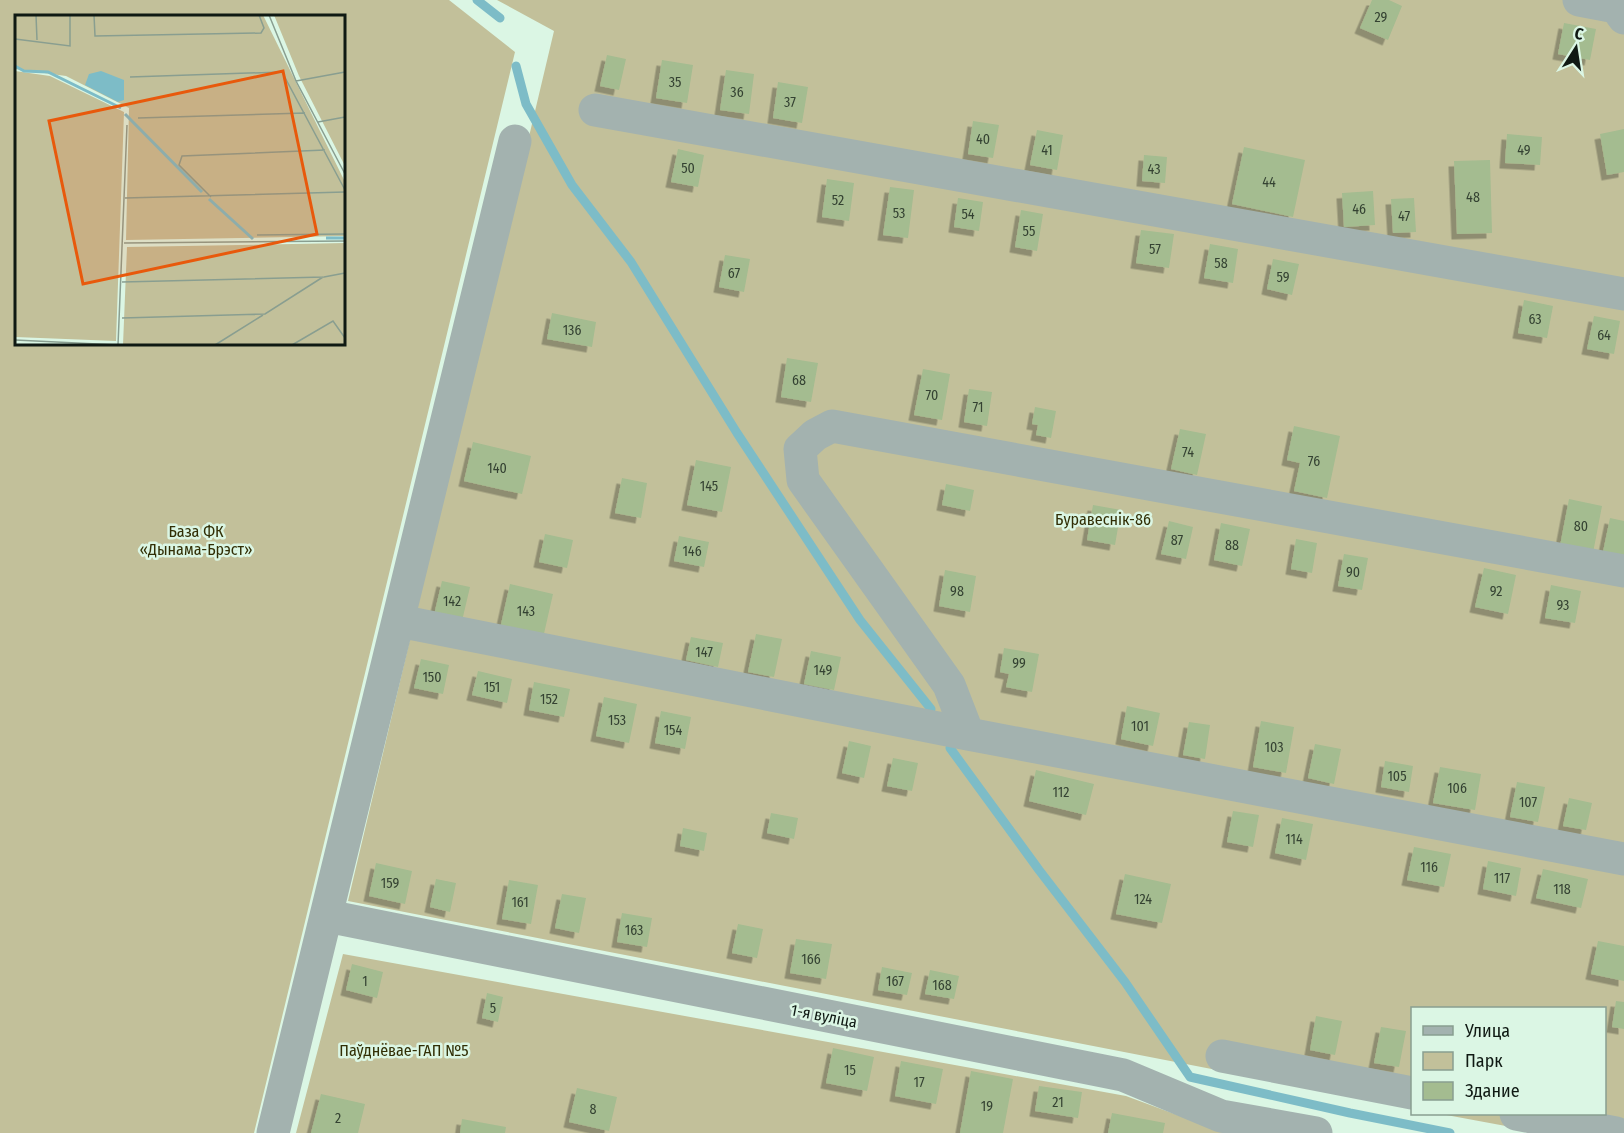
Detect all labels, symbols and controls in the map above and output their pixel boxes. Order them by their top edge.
house number: 29 [1375,9,1388,26]
inset map [15,15,345,345]
north arrow [1546,18,1606,78]
text: С [1573,24,1586,44]
house number: 35 [669,74,681,91]
house number: 36 [730,84,744,101]
house number: 37 [784,94,796,111]
house number: 40 [976,131,990,148]
house number: 41 [1041,142,1053,159]
house number: 49 [1517,142,1531,159]
house number: 50 [681,160,695,177]
house number: 43 [1148,161,1160,178]
house number: 44 [1262,174,1276,191]
house number: 48 [1466,189,1480,206]
house number: 52 [832,192,844,209]
house number: 46 [1352,201,1366,218]
house number: 53 [893,205,905,222]
house number: 54 [961,206,975,223]
house number: 47 [1398,208,1410,225]
house number: 55 [1023,223,1035,240]
house number: 57 [1149,241,1161,258]
house number: 58 [1214,255,1228,272]
house number: 67 [728,265,740,282]
house number: 59 [1276,269,1290,286]
house number: 63 [1528,311,1542,328]
house number: 136 [563,322,581,339]
house number: 64 [1597,327,1611,344]
house number: 68 [792,372,806,389]
house number: 70 [926,387,938,404]
house number: 71 [973,399,983,416]
house number: 74 [1182,444,1194,461]
house number: 76 [1308,453,1320,470]
house number: 140 [487,460,507,477]
house number: 145 [700,478,718,495]
park label: Буравеснік-86 [1055,510,1151,529]
house number: 80 [1574,518,1588,535]
park label: База ФК «Дынама-Брэст» [139,522,253,559]
house number: 87 [1171,532,1184,549]
house number: 88 [1225,537,1239,554]
house number: 146 [682,543,702,560]
house number: 90 [1346,564,1360,581]
house number: 98 [950,583,964,600]
house number: 92 [1490,583,1502,600]
house number: 142 [443,593,461,610]
house number: 93 [1557,597,1569,614]
house number: 143 [517,603,535,620]
house number: 147 [695,644,713,661]
house number: 99 [1012,655,1026,672]
house number: 149 [814,662,833,679]
house number: 150 [422,669,442,686]
house number: 151 [484,679,500,696]
house number: 152 [540,691,558,708]
house number: 153 [608,712,626,729]
house number: 101 [1131,718,1149,735]
house number: 154 [664,722,683,739]
house number: 103 [1265,739,1283,756]
house number: 105 [1387,768,1407,785]
house number: 106 [1447,780,1467,797]
house number: 112 [1053,784,1069,801]
house number: 107 [1519,794,1537,811]
house number: 114 [1285,831,1303,848]
house number: 116 [1420,859,1438,876]
house number: 117 [1494,870,1511,887]
house number: 159 [381,875,399,892]
house number: 118 [1553,881,1571,898]
house number: 124 [1134,891,1152,908]
house number: 161 [511,894,529,911]
house number: 163 [625,922,643,939]
house number: 166 [801,951,821,968]
house number: 1 [362,973,368,990]
house number: 167 [886,973,904,990]
house number: 168 [932,977,952,994]
house number: 5 [490,1000,496,1017]
street label: 1-я вуліца [789,1000,859,1032]
legend [1411,1007,1606,1115]
text: Улица [1464,1020,1510,1042]
park label: Паўднёвае-ГАП №5 [339,1041,469,1060]
text: Парк [1465,1050,1503,1072]
house number: 15 [844,1062,856,1079]
house number: 17 [913,1074,925,1091]
text: Здание [1465,1080,1520,1102]
house number: 21 [1052,1094,1064,1111]
house number: 19 [981,1098,993,1115]
house number: 8 [590,1101,597,1118]
house number: 2 [335,1110,341,1127]

